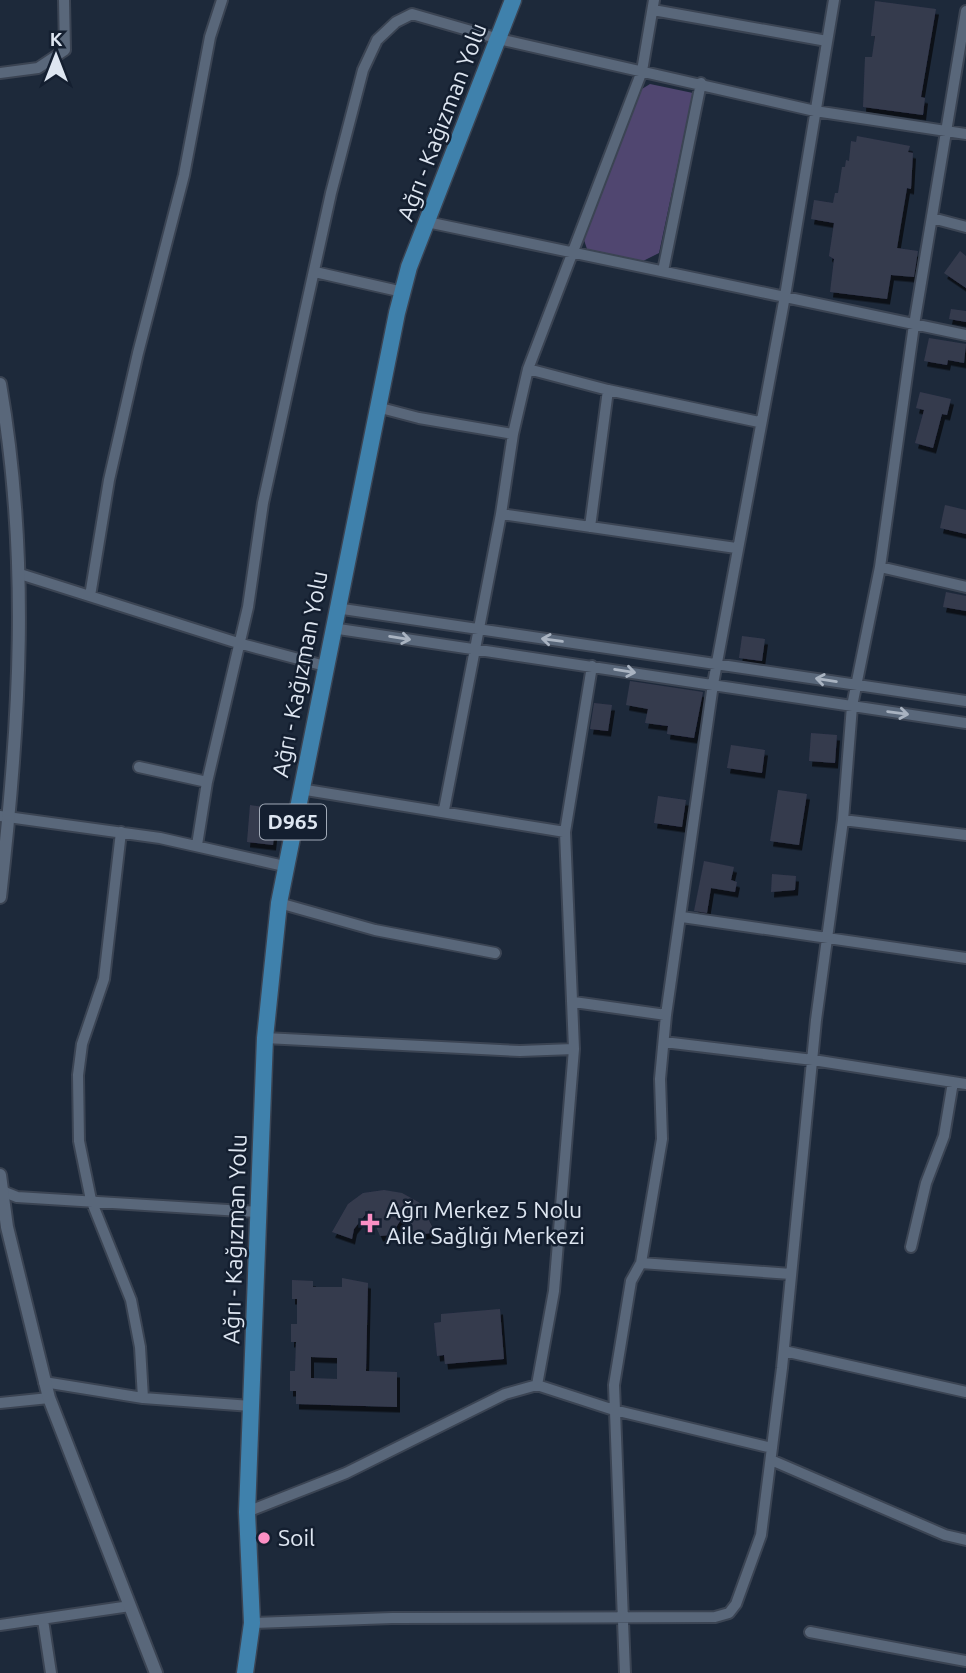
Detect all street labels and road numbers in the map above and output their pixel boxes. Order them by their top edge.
street label: Ağrı - Kağızman Yolu [392,19,491,224]
street label: Ağrı - Kağızman Yolu [267,569,332,779]
road number: D965 [260,804,326,840]
street label: Ağrı - Kağızman Yolu [218,1134,251,1344]

